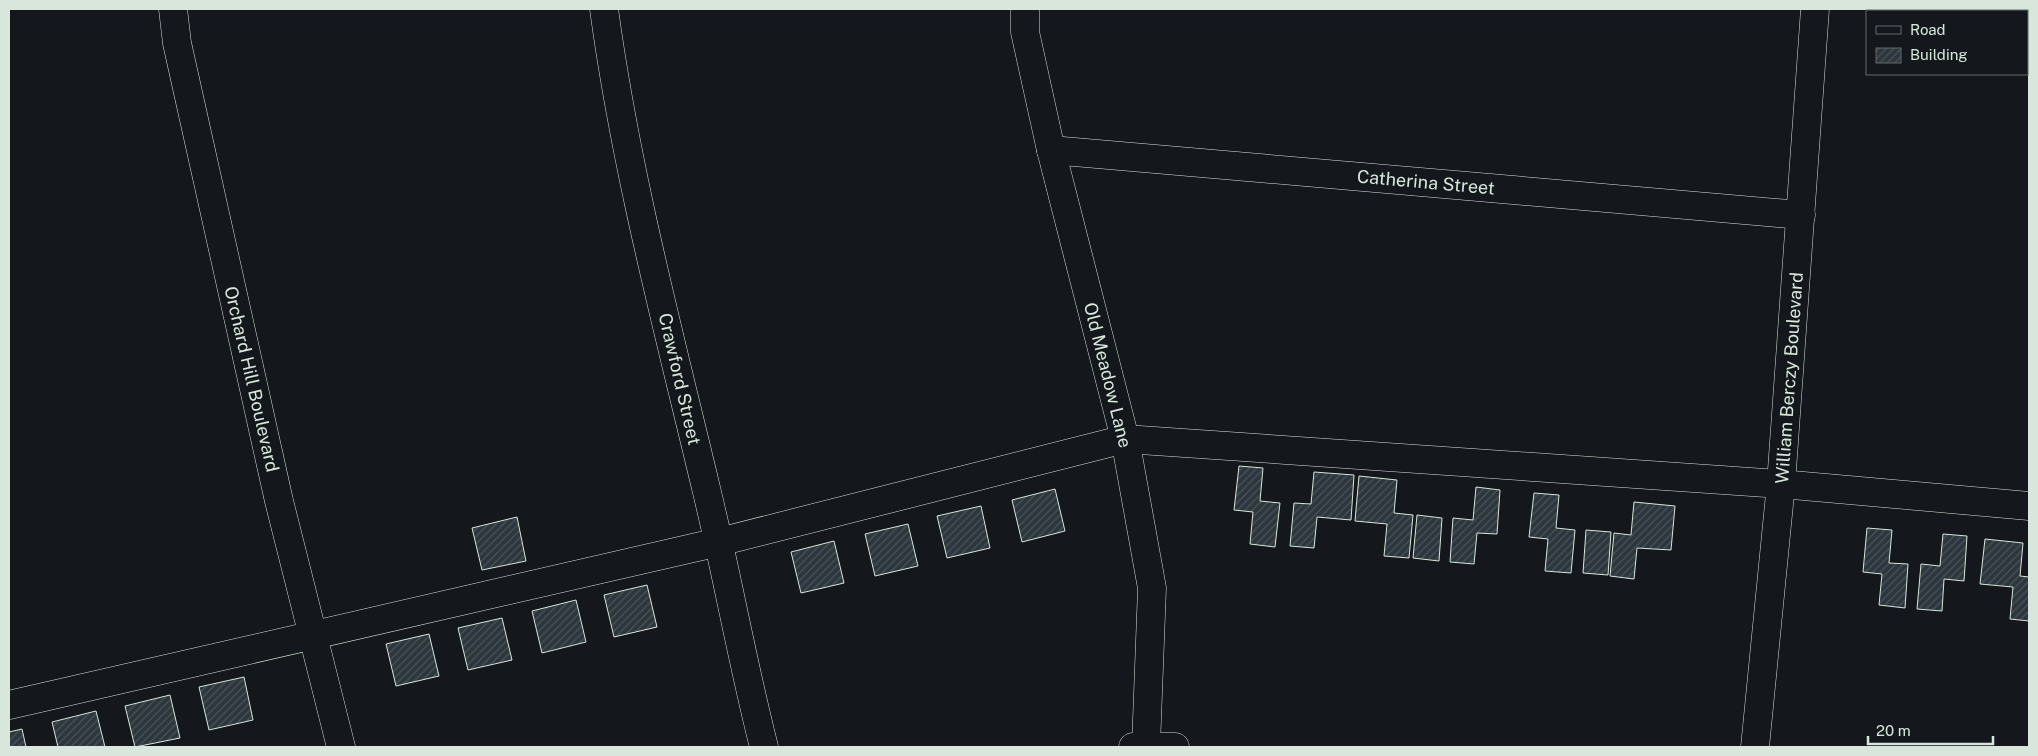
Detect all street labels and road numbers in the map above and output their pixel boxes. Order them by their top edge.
street label: Catherina Street [1356,166,1496,198]
street label: William Berczy Boulevard [1771,271,1807,485]
street label: Orchard Hill Boulevard [220,284,284,474]
street label: Old Meadow Lane [1080,300,1136,450]
street label: Crawford Street [655,311,705,447]

